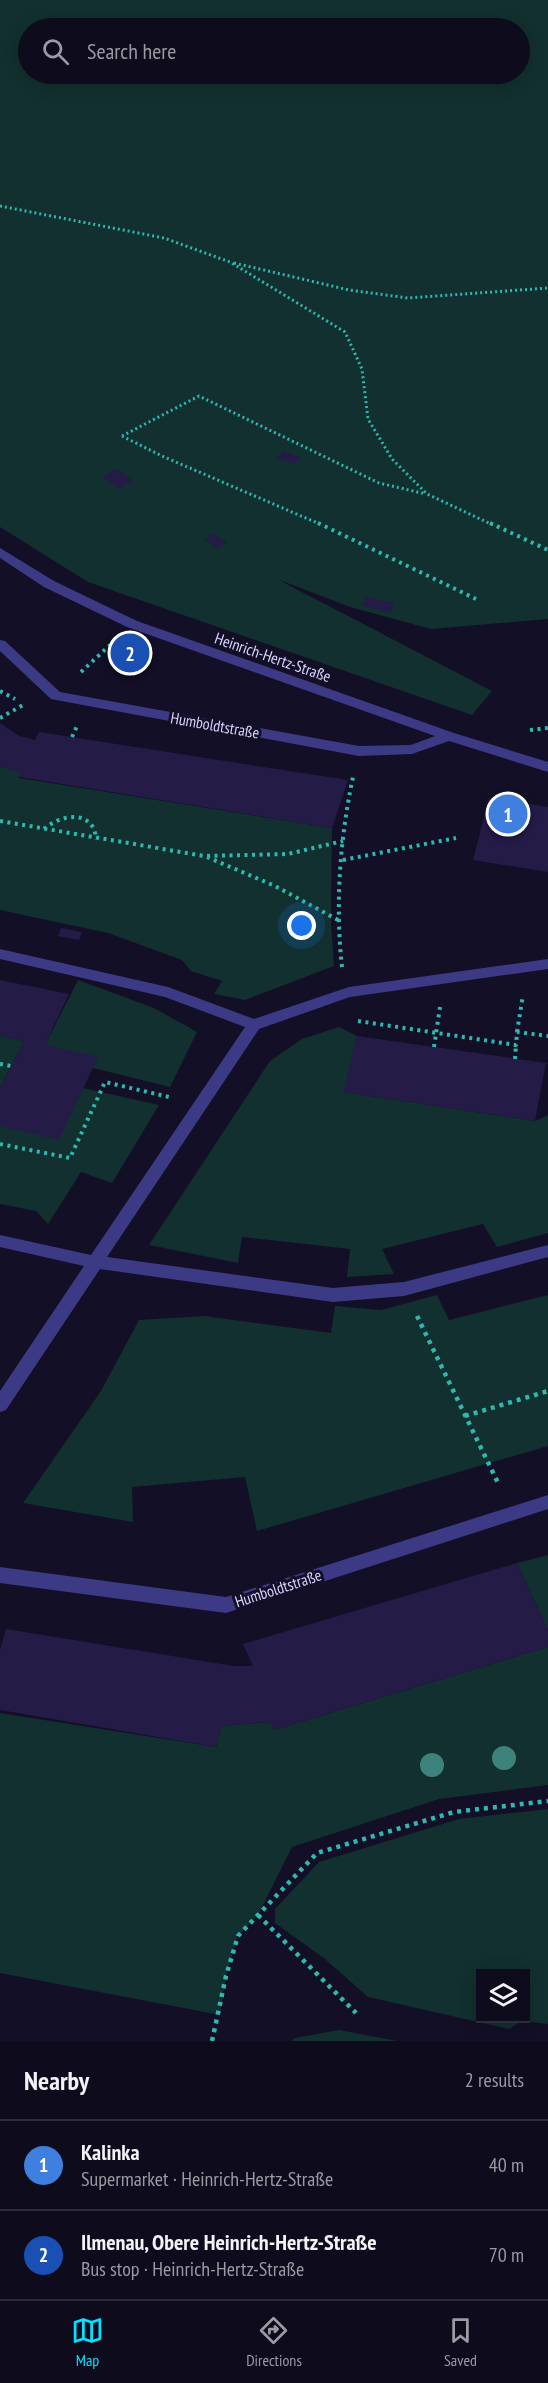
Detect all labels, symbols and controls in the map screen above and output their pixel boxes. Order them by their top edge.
search box [18,18,530,84]
icon: search [39,35,72,68]
text: Search here [87,37,176,65]
street label: Heinrich-Hertz-Straße [212,628,334,686]
pin: 2 [110,630,150,676]
street label: Humboldtstraße [169,707,261,743]
pin: 1 [488,792,528,836]
your location [287,911,316,940]
street label: Humboldtstraße [232,1565,324,1611]
map controls [476,1969,530,2023]
button: layers [476,1969,530,2023]
text: Nearby [24,2064,89,2097]
text: 2 results [465,2067,524,2093]
text: Kalinka [81,2138,140,2166]
text: 1 [39,2152,48,2178]
text: 40 m [489,2152,524,2178]
text: Supermarket · Heinrich-Hertz-Straße [81,2166,333,2192]
text: Ilmenau, Obere Heinrich-Hertz-Straße [81,2228,377,2256]
text: 2 [39,2242,48,2268]
text: 70 m [489,2242,524,2268]
text: Bus stop · Heinrich-Hertz-Straße [81,2256,304,2282]
tab: Map [71,2314,104,2370]
tab: Directions [246,2314,302,2370]
tab: Saved [444,2314,477,2370]

